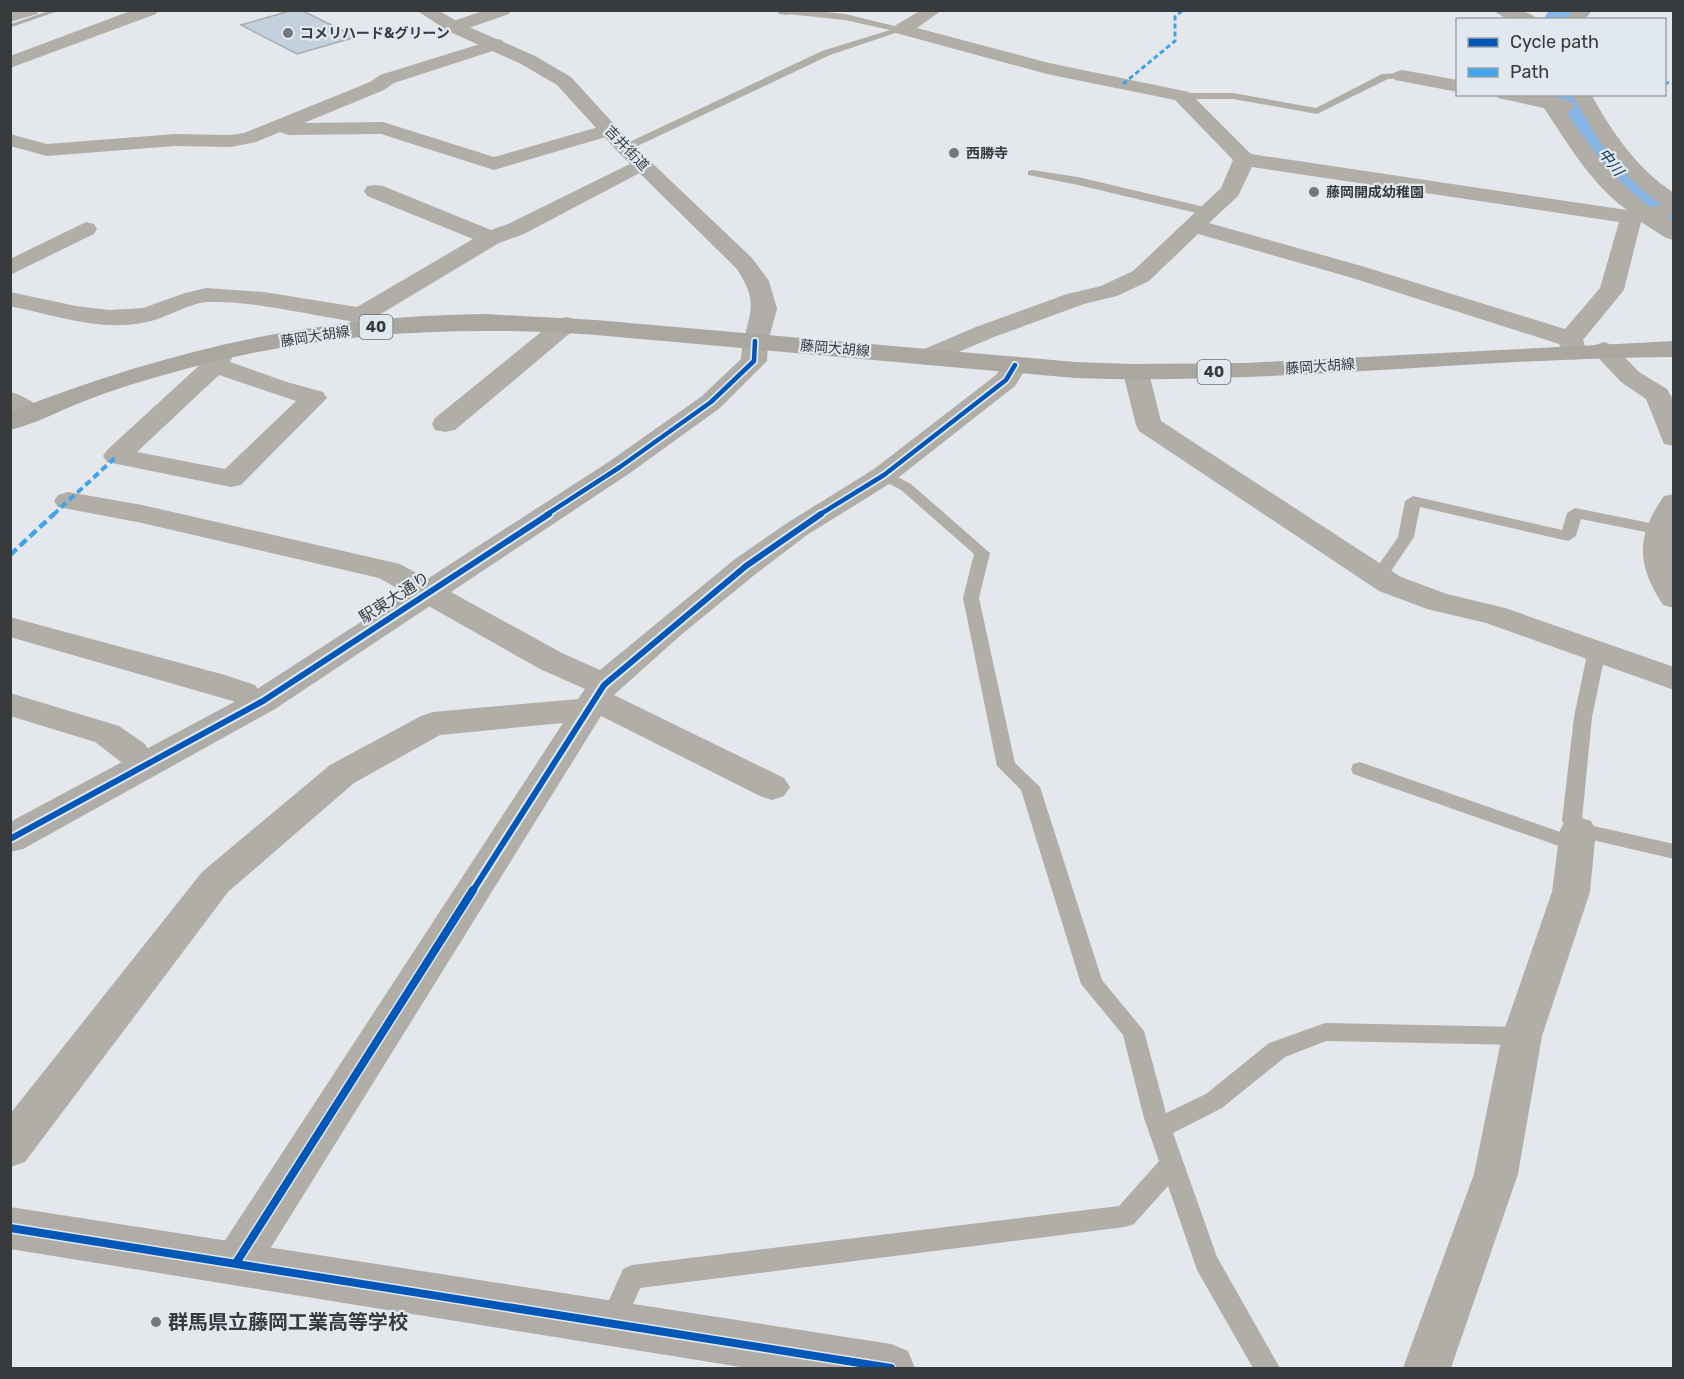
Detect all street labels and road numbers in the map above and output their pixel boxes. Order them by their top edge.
street label: 吉井街道 [601,122,652,174]
road number: 40 [360,315,392,339]
street label: 藤岡大胡線 [279,323,351,350]
street label: 藤岡大胡線 [799,337,871,360]
street label: 藤岡大胡線 [1285,356,1356,377]
road number: 40 [1198,360,1230,384]
street label: 駅東大通り [356,568,433,627]

